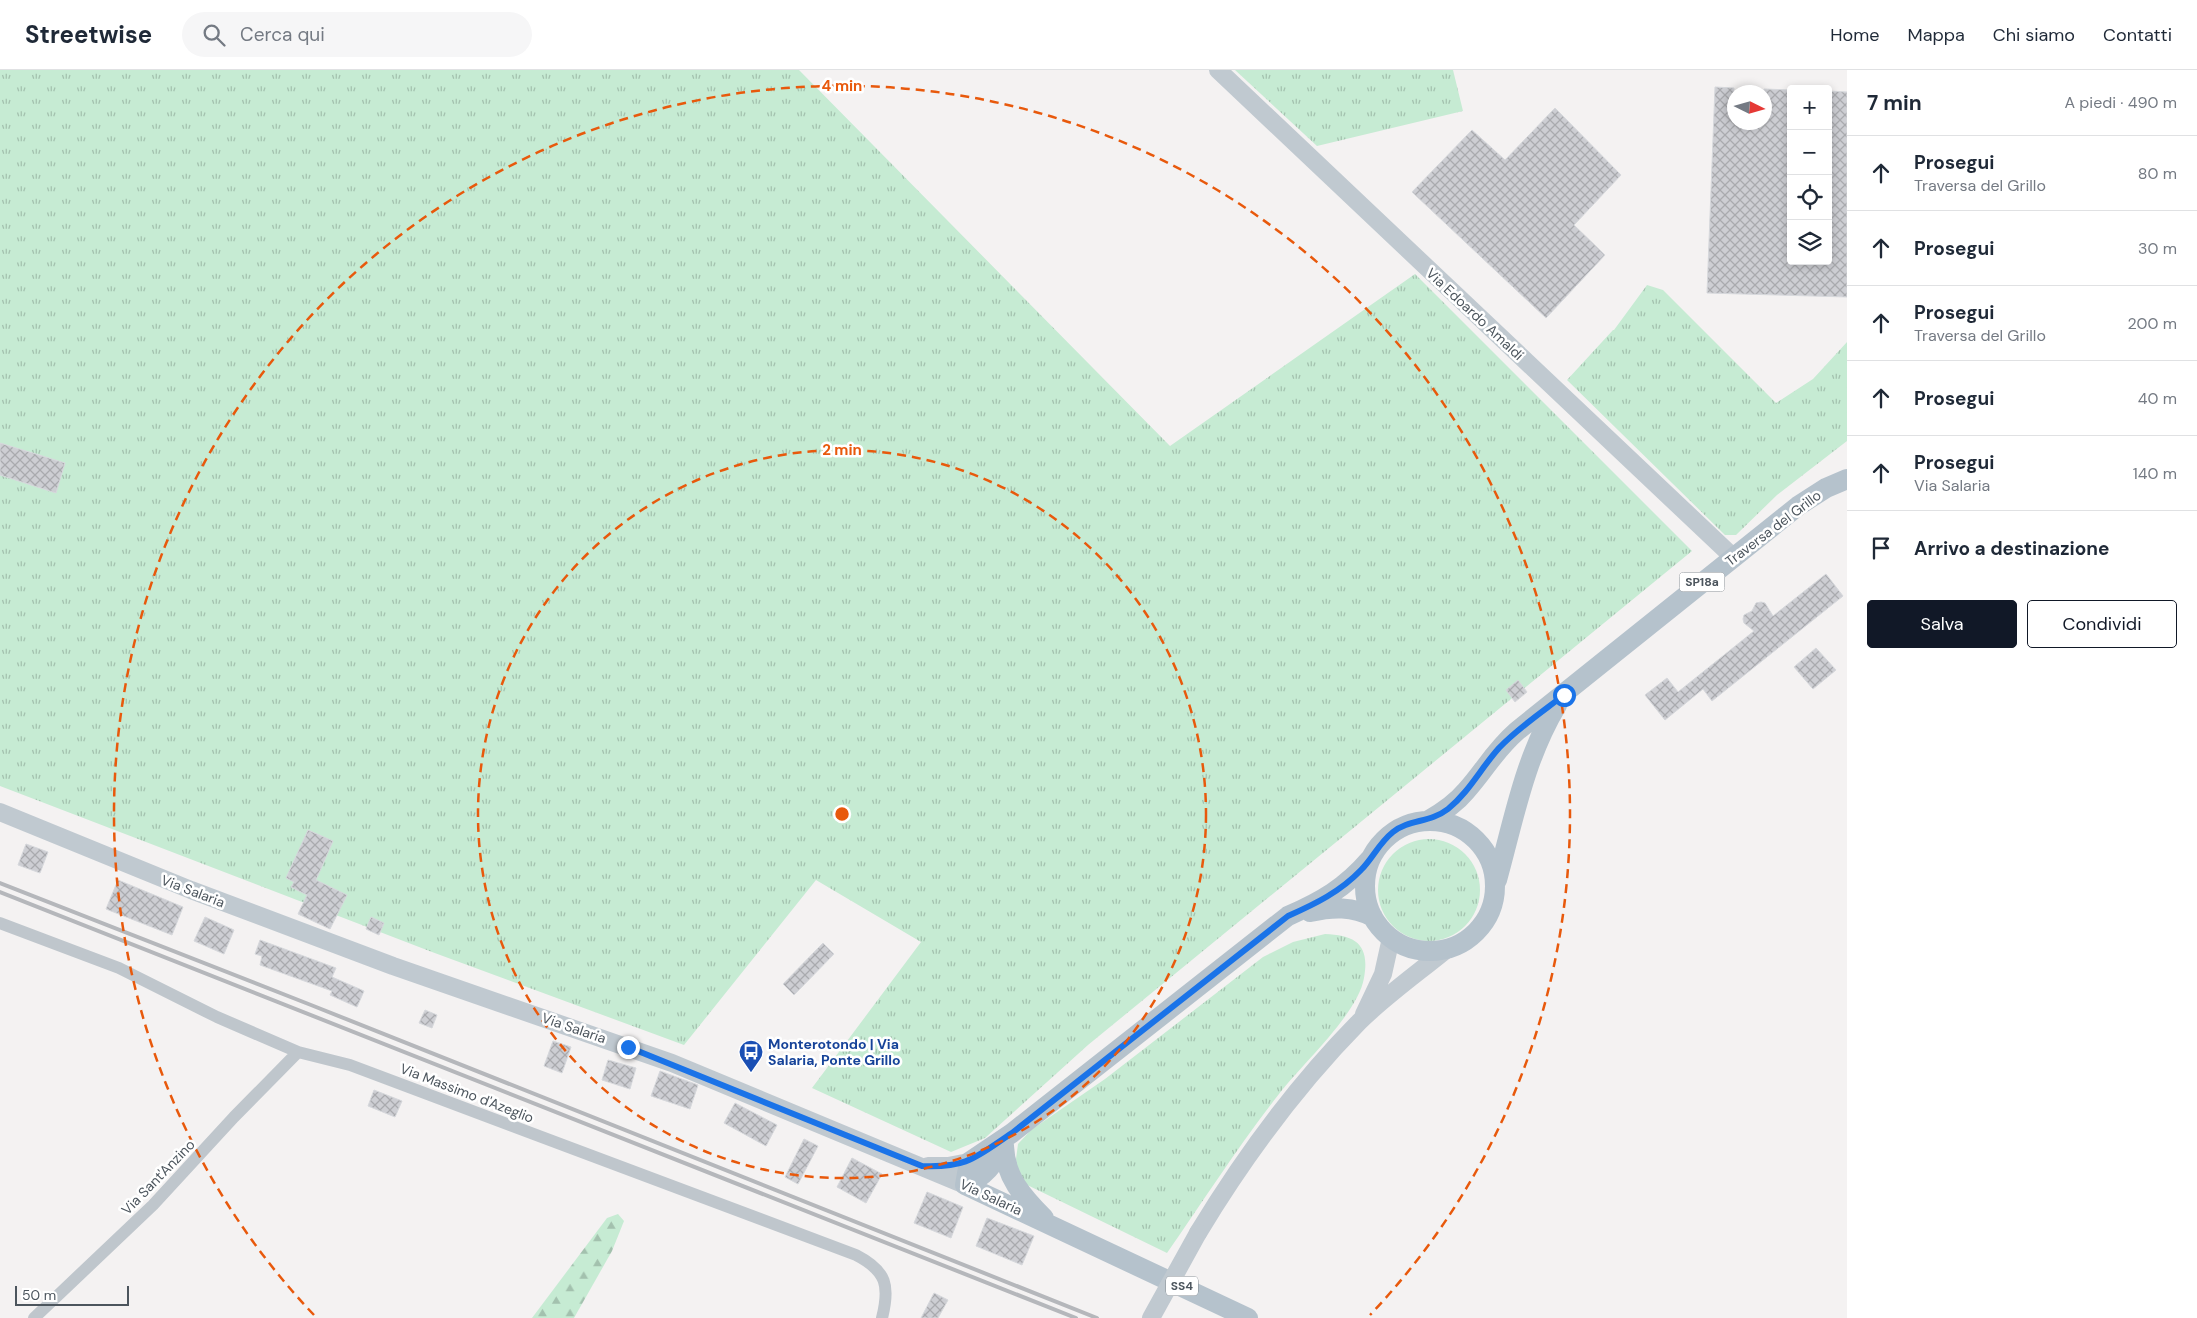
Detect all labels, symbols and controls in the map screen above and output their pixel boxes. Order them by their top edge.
search box [182,12,532,57]
text: Streetwise [25,19,152,50]
icon: search [200,21,228,49]
text: Cerca qui [240,22,325,47]
text: Home [1830,23,1880,47]
text: Mappa [1908,23,1965,47]
text: Chi siamo [1993,23,2075,47]
text: Contatti [2103,23,2172,47]
text: 4 min [822,76,862,96]
north arrow [1727,85,1772,130]
map controls [1787,85,1832,265]
button: + [1787,85,1832,130]
text: 7 min [1867,89,1922,117]
text: A piedi · 490 m [2064,92,2177,113]
button: − [1787,130,1832,175]
text: Prosegui [1914,150,1994,175]
icon: ahead [1867,159,1895,187]
text: 80 m [2138,163,2177,184]
button: locate [1787,175,1832,220]
text: Traversa del Grillo [1914,175,2046,196]
button: layers [1787,220,1832,265]
icon: ahead [1867,234,1895,262]
text: Prosegui [1914,236,1994,261]
text: 30 m [2138,238,2177,259]
street label: Via Edoardo Amaldi [1422,264,1528,364]
text: Prosegui [1914,300,1994,325]
icon: ahead [1867,309,1895,337]
text: 200 m [2128,313,2177,334]
text: Traversa del Grillo [1914,325,2046,346]
icon: ahead [1867,384,1895,412]
text: Prosegui [1914,386,1994,411]
text: 40 m [2138,388,2177,409]
text: 2 min [822,440,862,460]
text: Prosegui [1914,450,1994,475]
icon: ahead [1867,459,1895,487]
text: 140 m [2133,463,2177,484]
text: Via Salaria [1914,475,1990,496]
street label: Traversa del Grillo [1722,486,1824,570]
icon: arrive [1867,534,1895,562]
text: Arrivo a destinazione [1914,536,2109,561]
road number: SP18a [1680,572,1724,592]
button: Salva [1867,600,2017,648]
button: Condividi [2027,600,2177,648]
route start [1553,684,1576,707]
centre of rings [833,805,851,823]
street label: Via Salaria [159,871,227,911]
street label: Via Salaria [540,1009,608,1047]
place label: Monterotondo | Via Salaria, Ponte Grillo [768,1035,901,1069]
route end [617,1036,640,1059]
bus stop icon: Monterotondo | Via Salaria, Ponte Grillo [738,1039,764,1073]
street label: Via Massimo d'Azeglio [398,1059,536,1127]
street label: Via Sant'Anzino [117,1135,199,1219]
street label: Via Salaria [957,1175,1025,1219]
road number: SS4 [1166,1276,1198,1296]
scale bar [15,1283,129,1306]
text: 50 m [22,1286,56,1304]

